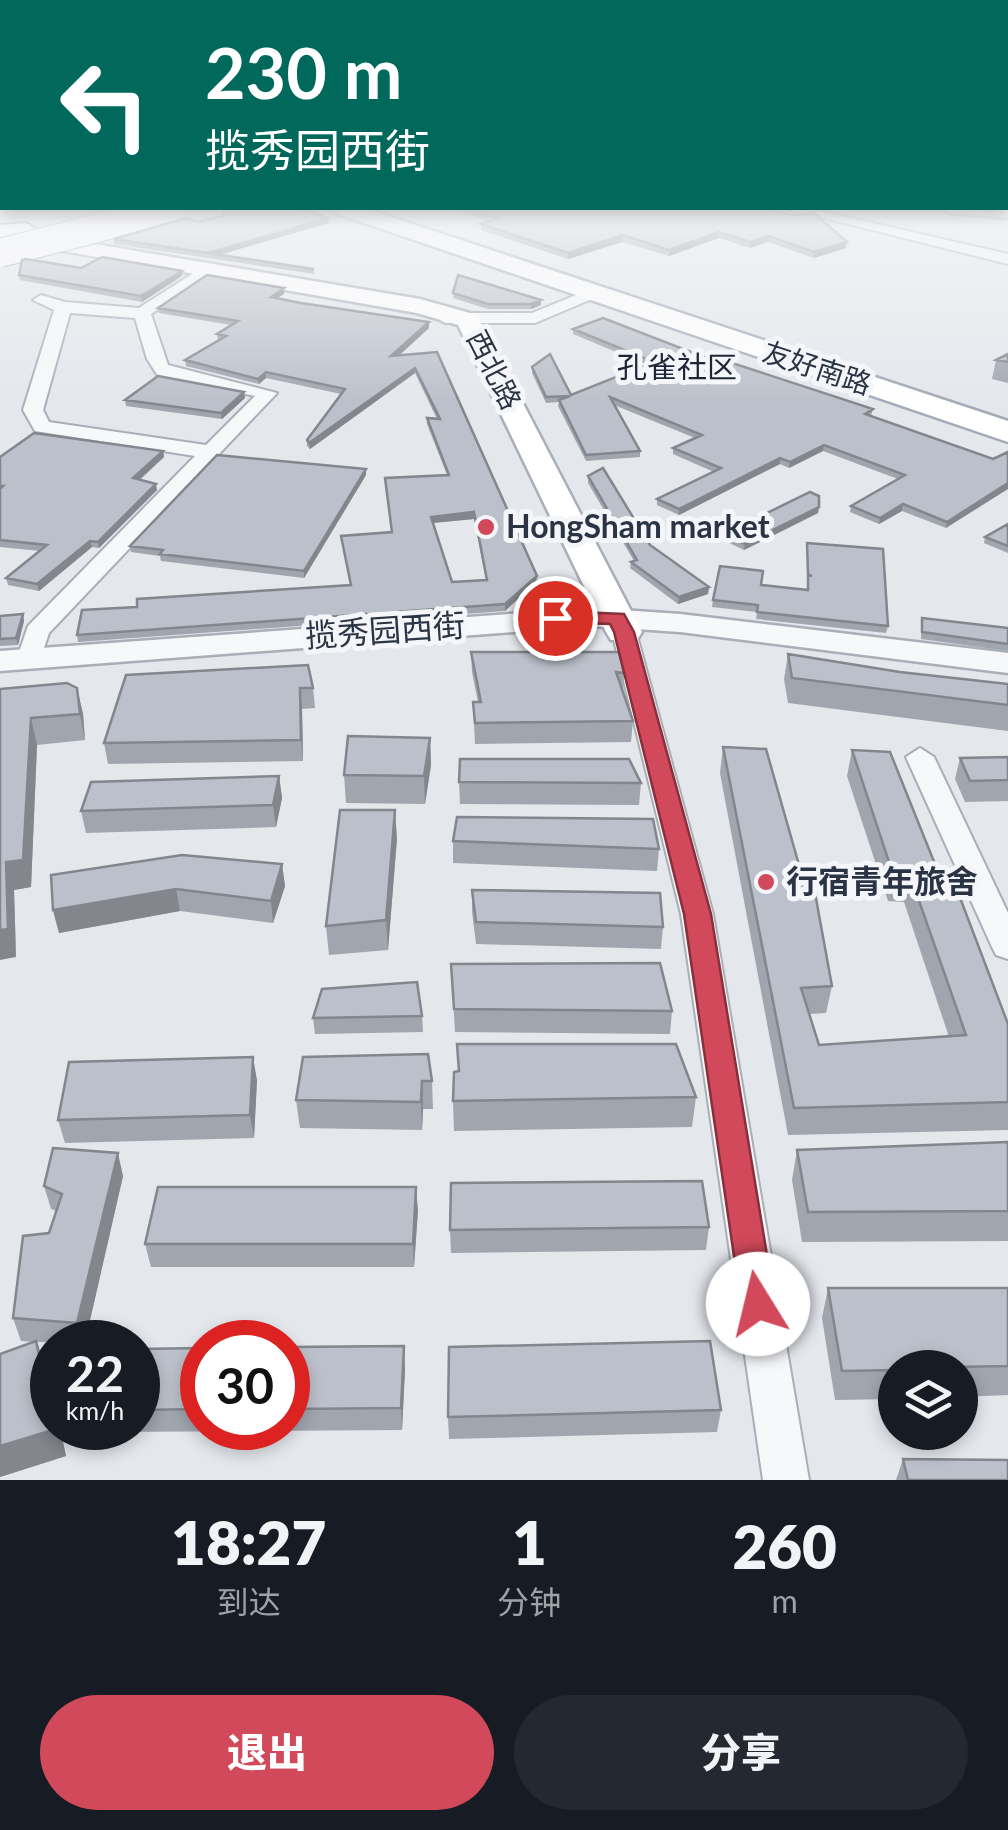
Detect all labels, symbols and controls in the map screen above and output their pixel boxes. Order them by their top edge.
text: 230 m [205,30,402,114]
icon: left [40,40,170,170]
text: 揽秀园西街 [205,123,430,177]
street label: 西北路 [461,324,529,415]
street label: 友好南路 [759,334,876,401]
district label: 孔雀社区 [617,348,737,384]
place label: HongSham market [506,506,770,545]
marker: HongSham market [475,516,497,538]
pin [513,576,598,661]
icon: arrive [528,591,583,646]
street label: 揽秀园西街 [304,604,466,655]
place label: 行宿青年旅舍 [786,861,978,900]
marker: 行宿青年旅舍 [755,871,777,893]
position arrow [706,1252,810,1356]
speed limit sign: 30 [180,1320,310,1450]
text: 22 [66,1343,124,1403]
map controls [878,1350,978,1450]
button: layers [878,1350,978,1450]
text: km/h [66,1395,124,1425]
text: 18:27 [171,1506,326,1578]
text: 1 [512,1506,547,1578]
text: 260 [732,1510,837,1582]
text: m [771,1581,798,1620]
text: 到达 [217,1582,281,1621]
text: 分钟 [497,1582,561,1621]
button: 退出 [40,1695,494,1810]
button: 分享 [514,1695,968,1810]

